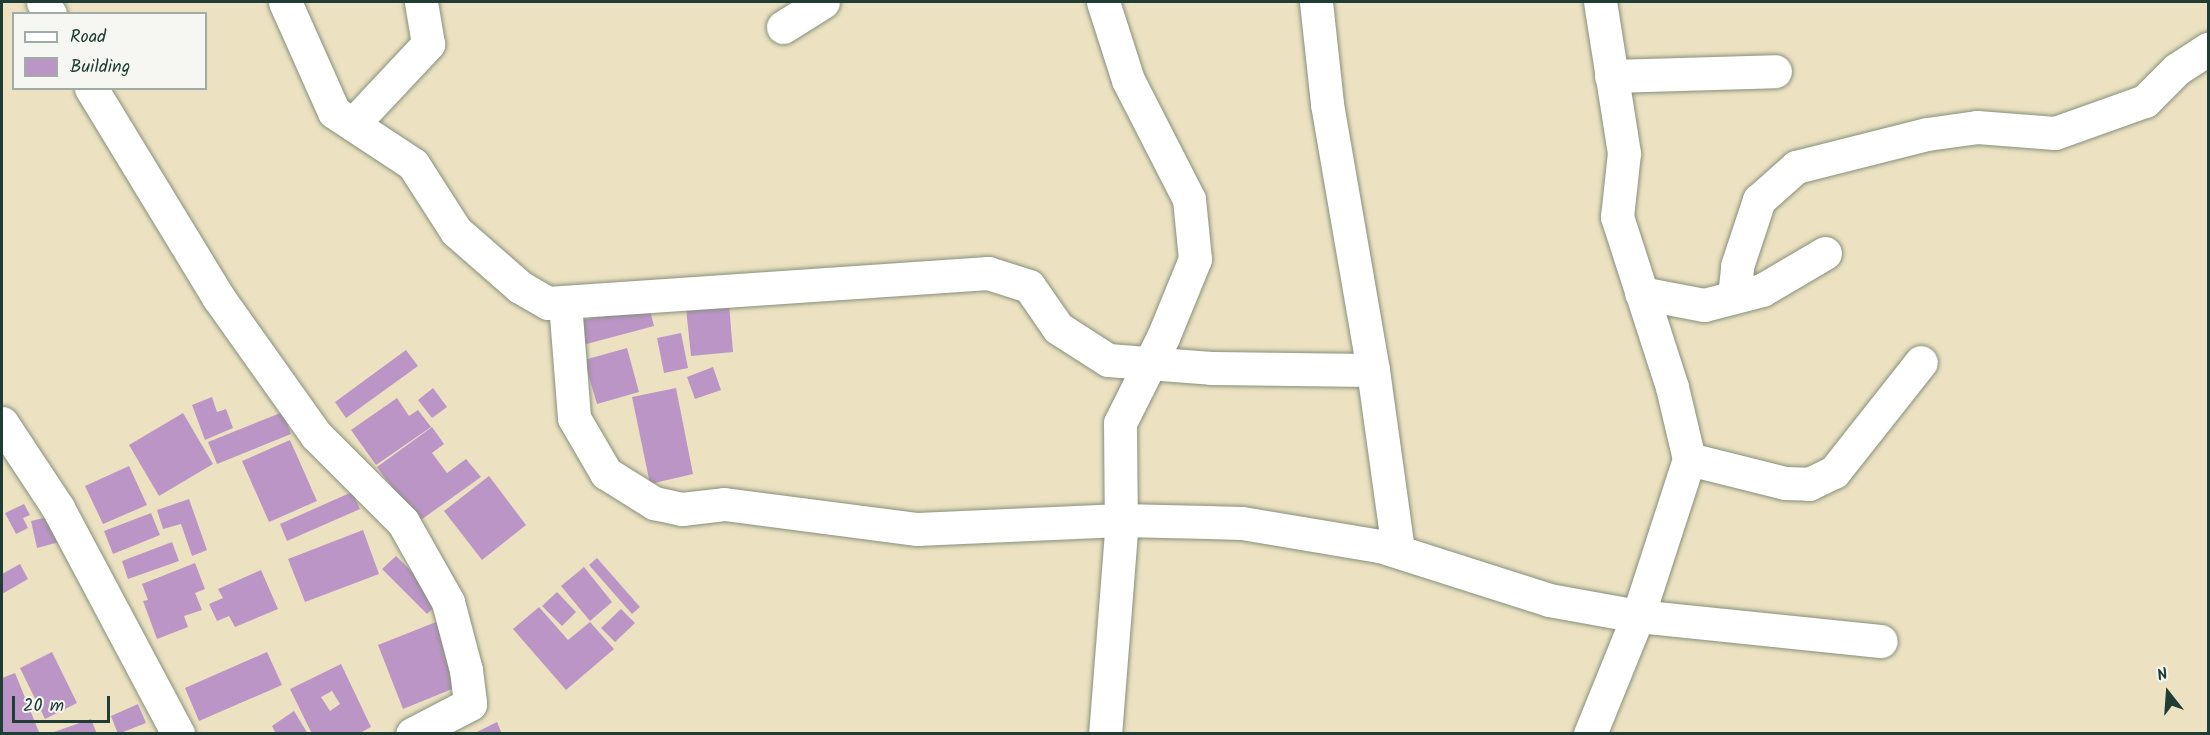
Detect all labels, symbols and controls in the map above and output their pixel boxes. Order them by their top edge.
legend [12,12,207,90]
text: Road [70,23,106,52]
text: Building [70,53,130,82]
text: N [2154,662,2171,689]
north arrow [2138,663,2198,723]
scale bar [15,684,112,722]
text: 20 m [23,692,64,721]

